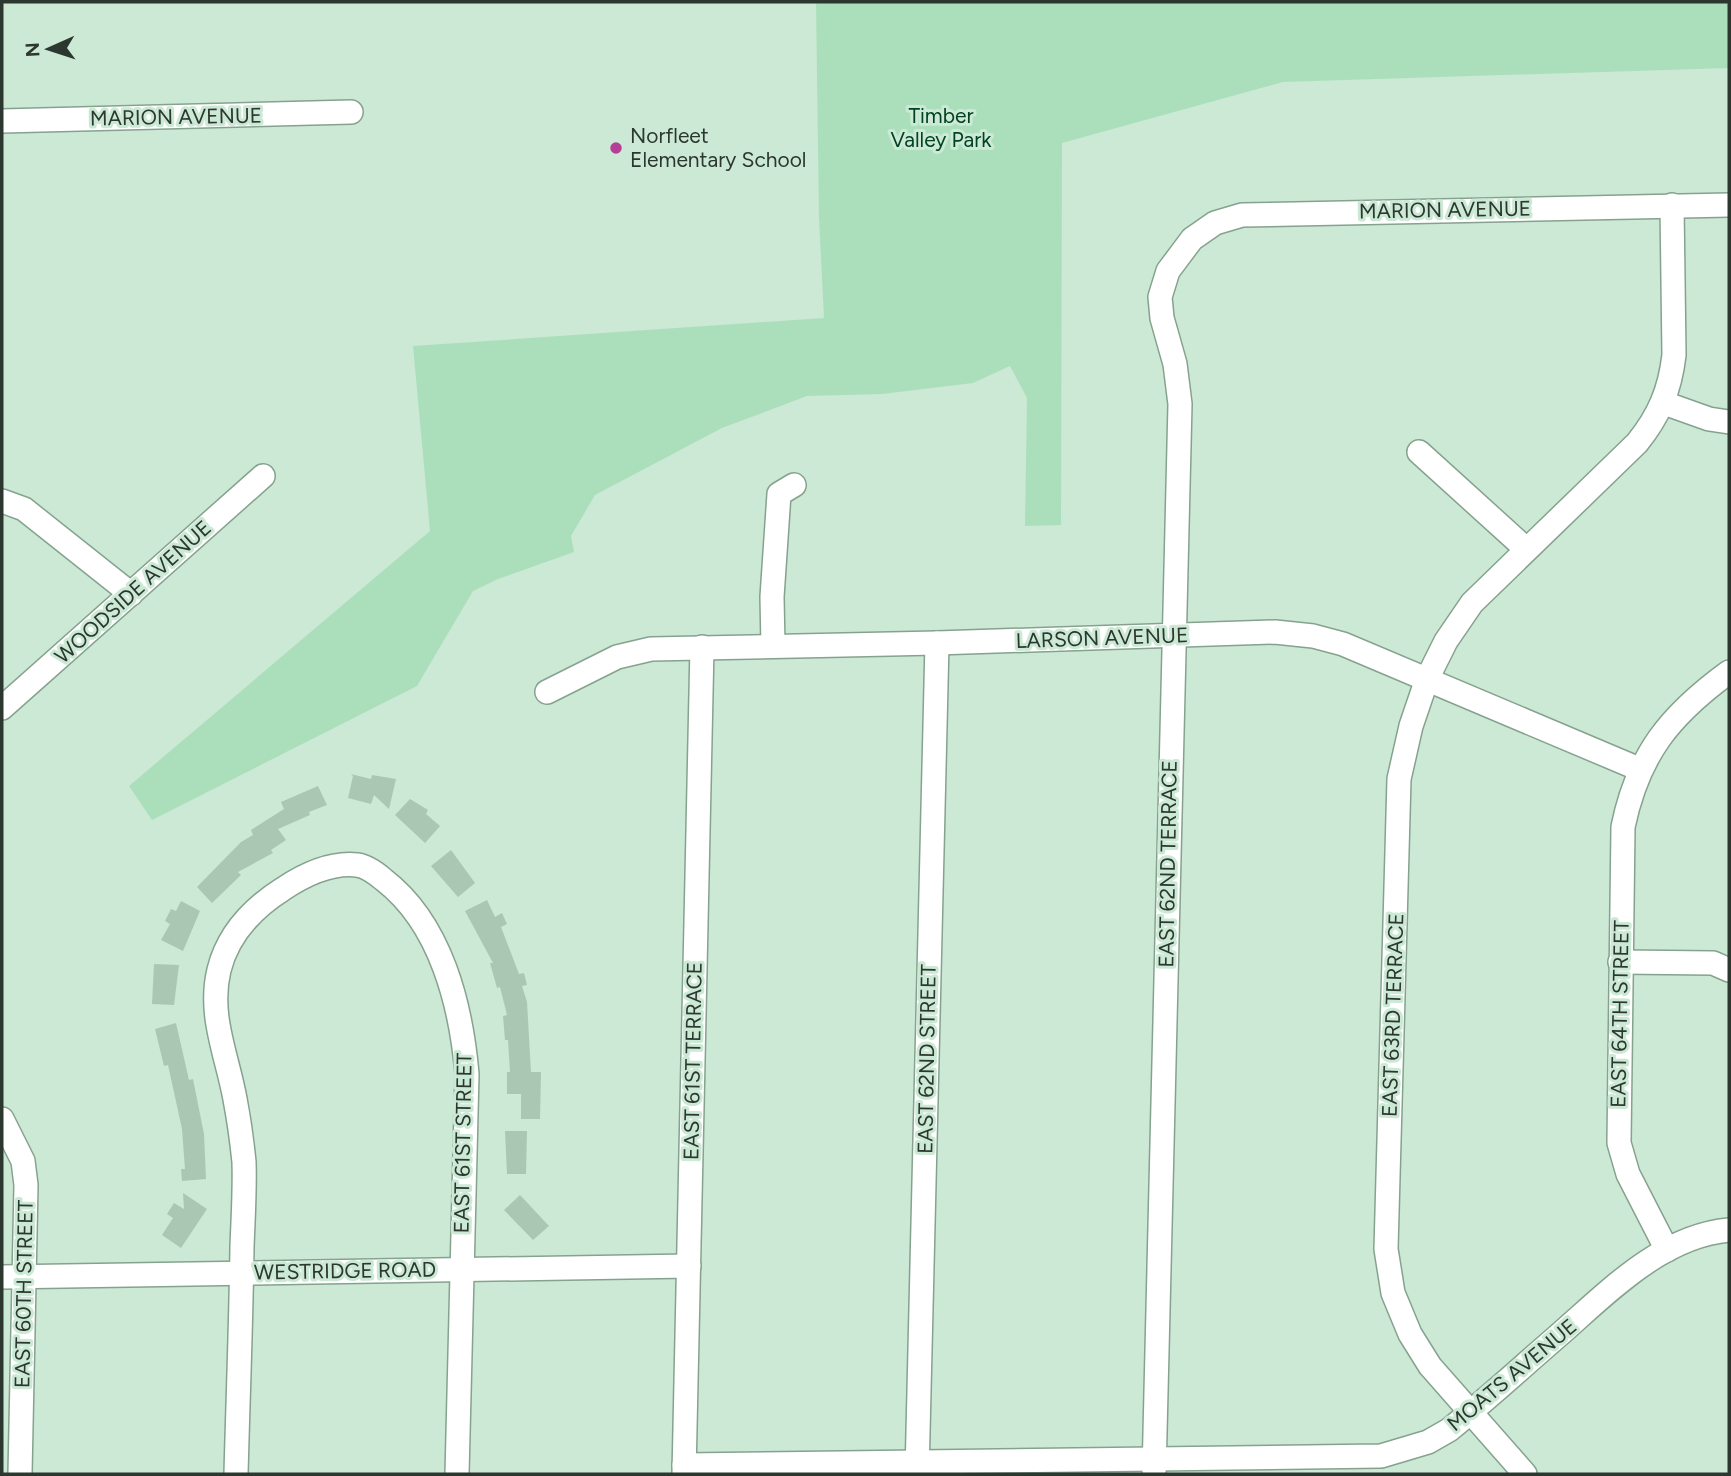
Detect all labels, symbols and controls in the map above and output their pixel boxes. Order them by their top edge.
north arrow [14,14,84,84]
text: N [21,42,44,58]
street label: MARION AVENUE [90,102,262,131]
park label: Timber Valley Park [890,103,992,152]
place label: Norfleet Elementary School [630,123,806,172]
marker: Norfleet Elementary School [608,140,624,156]
street label: MARION AVENUE [1359,195,1531,224]
street label: WOODSIDE AVENUE [49,515,216,668]
street label: LARSON AVENUE [1015,622,1189,653]
street label: EAST 62ND TERRACE [1153,760,1182,968]
street label: EAST 63RD TERRACE [1376,913,1409,1117]
street label: EAST 64TH STREET [1605,919,1634,1108]
street label: EAST 61ST TERRACE [678,962,707,1160]
street label: EAST 62ND STREET [912,963,941,1154]
street label: EAST 61ST STREET [448,1052,477,1234]
street label: EAST 60TH STREET [9,1199,38,1388]
street label: WESTRIDGE ROAD [254,1256,436,1285]
street label: MOATS AVENUE [1442,1313,1582,1436]

